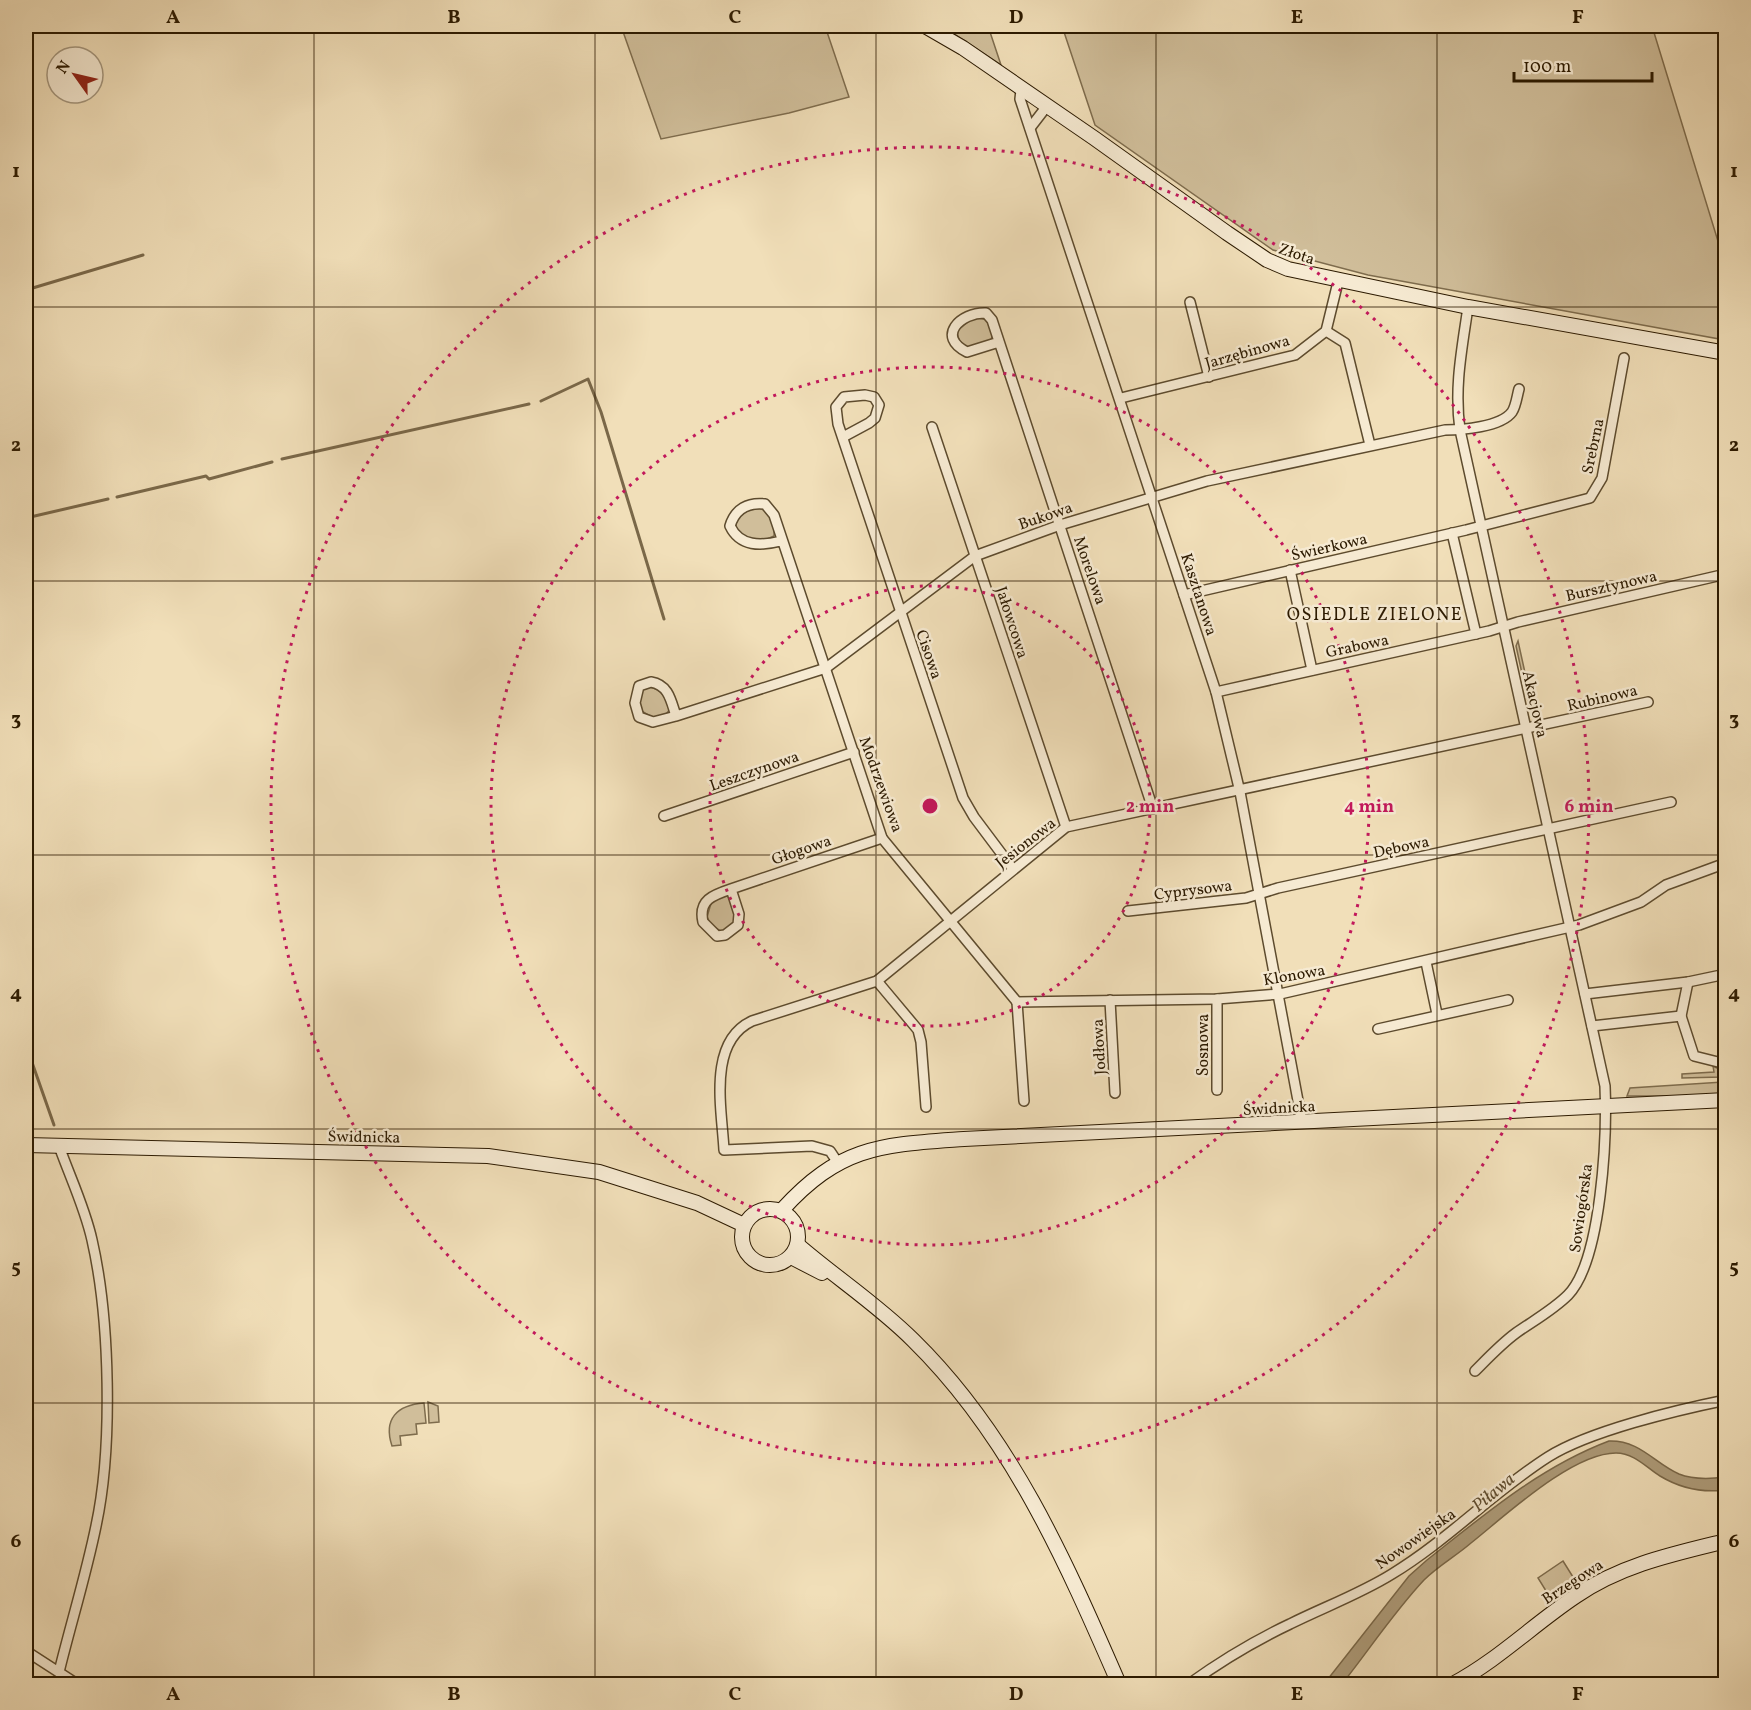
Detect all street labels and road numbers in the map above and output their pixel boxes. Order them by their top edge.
street label: Złota [1275,238,1317,271]
street label: Jarzębinowa [1203,330,1293,376]
street label: Srebrna [1577,417,1611,476]
street label: Bukowa [1016,497,1076,536]
street label: Świerkowa [1289,529,1370,567]
street label: Morelowa [1067,534,1111,608]
street label: Kasztanowa [1174,551,1222,639]
street label: Bursztynowa [1564,566,1659,608]
street label: Jałowcowa [989,584,1033,661]
street label: Cisowa [909,627,947,682]
street label: Grabowa [1324,630,1391,664]
street label: Akacjowa [1516,669,1552,740]
street label: Rubinowa [1565,680,1640,718]
street label: Modrzewiowa [853,734,908,836]
street label: Leszczynowa [707,746,802,798]
street label: Jesionowa [991,813,1061,874]
street label: Głogowa [769,830,835,871]
street label: Dębowa [1371,831,1431,865]
street label: Cyprysowa [1153,875,1234,907]
street label: Klonowa [1262,960,1327,992]
street label: Sosnowa [1193,1014,1215,1076]
street label: Jodłowa [1088,1018,1112,1076]
street label: Świdnicka [1242,1096,1316,1122]
street label: Świdnicka [327,1126,401,1150]
street label: Sowiogórska [1565,1162,1599,1254]
street label: Nowowiejska [1371,1504,1461,1576]
street label: Brzegowa [1538,1555,1608,1611]

